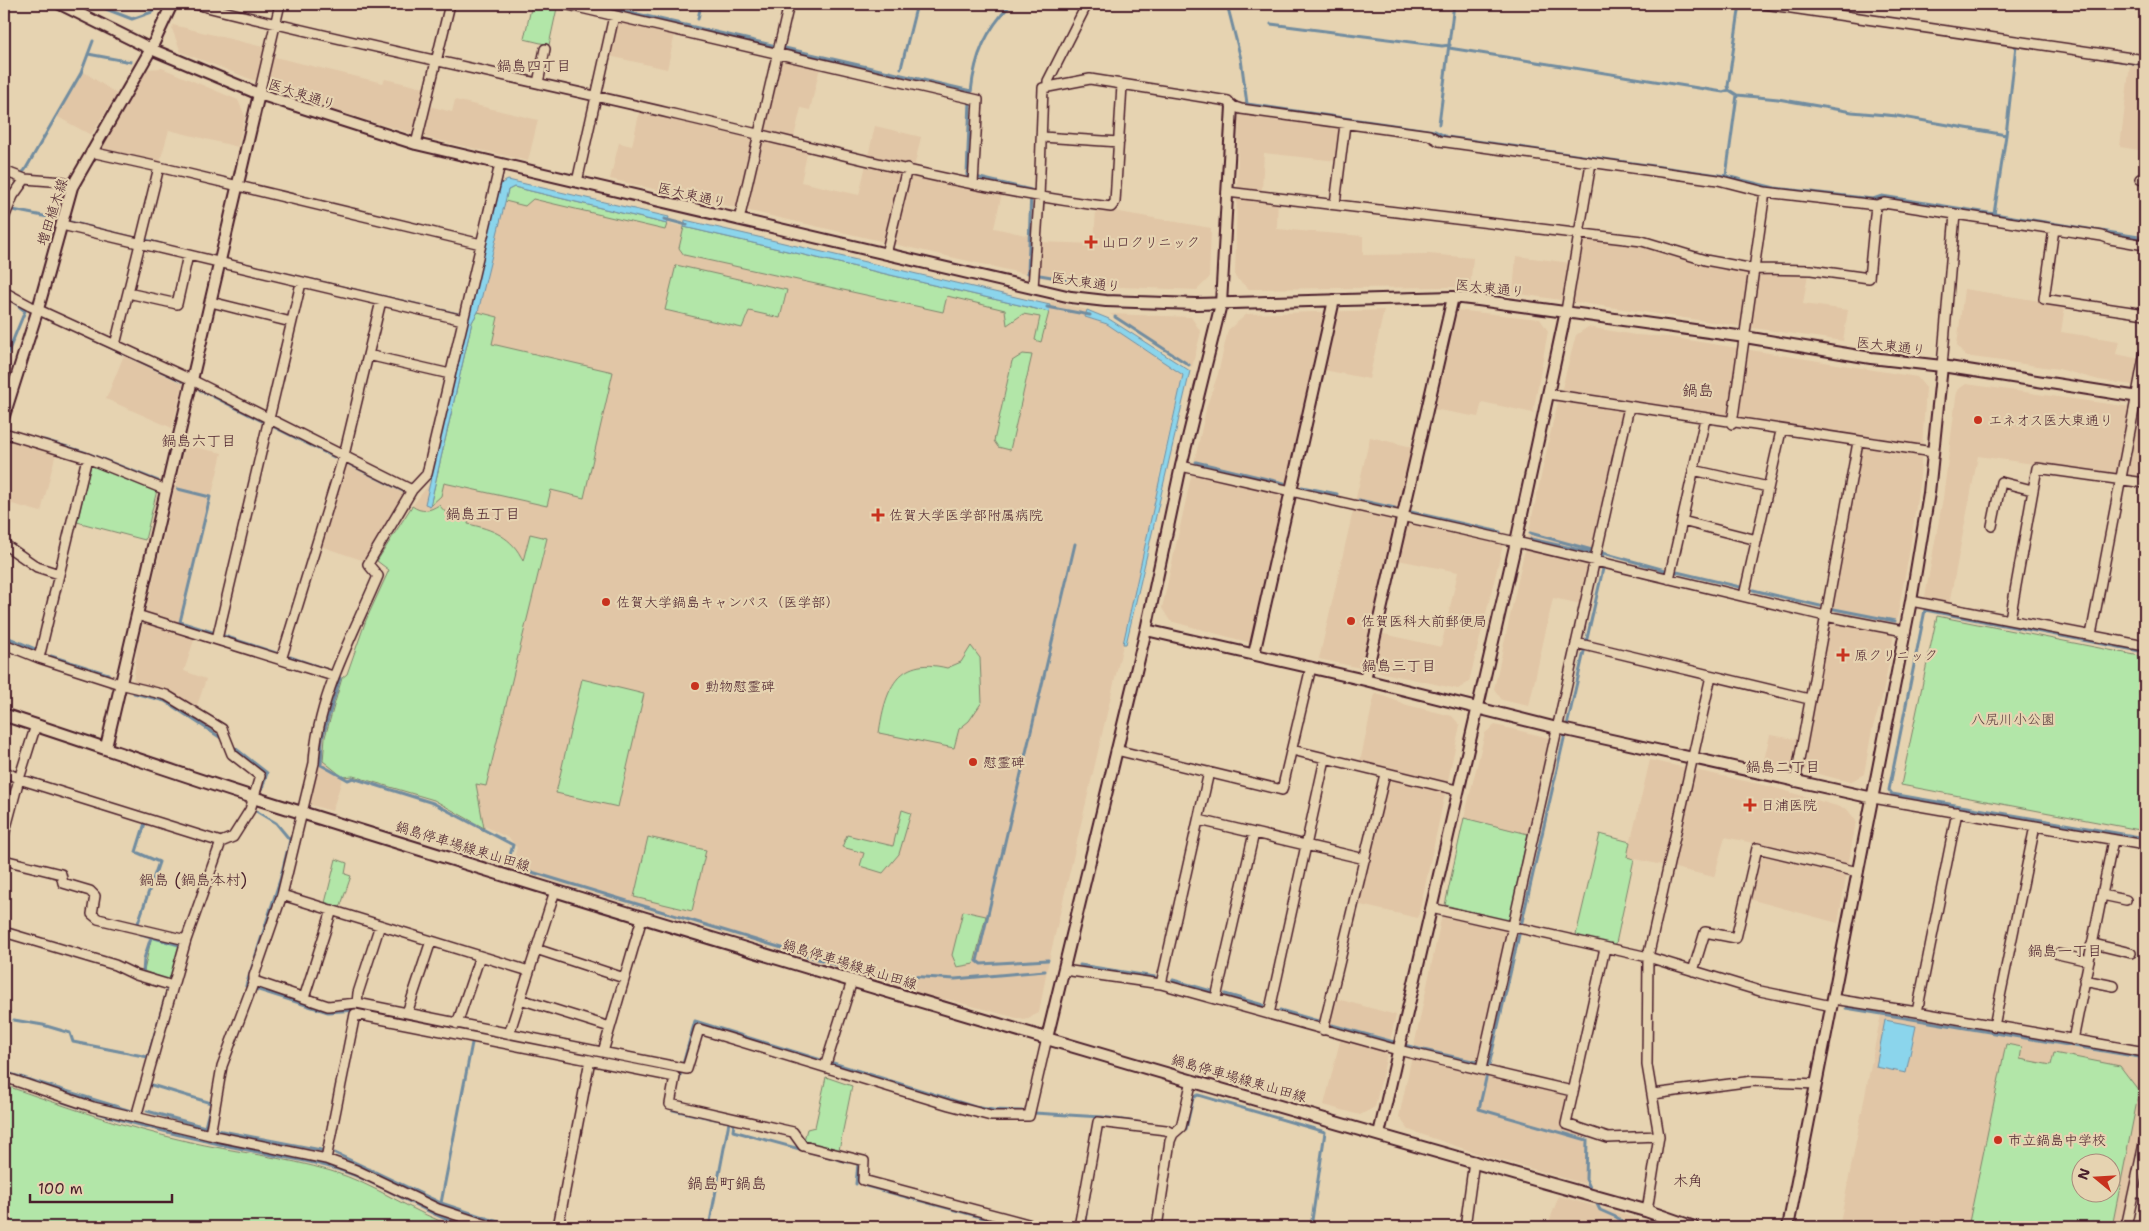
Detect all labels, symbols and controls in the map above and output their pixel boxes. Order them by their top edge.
district label: 鍋島四丁目 [496,56,572,76]
street label: 医大東通り [266,75,338,113]
street label: 増田植木線 [33,176,71,248]
street label: 医大東通り [656,178,728,212]
place label: 山口クリニック [1102,233,1200,251]
marker: 山口クリニック [1084,235,1098,249]
street label: 医大東通り [1050,268,1122,296]
street label: 医大東通り [1454,275,1526,301]
street label: 医大東通り [1855,333,1927,359]
district label: 鍋島 [1682,380,1714,401]
place label: エネオス医大東通り [1988,411,2113,429]
marker: エネオス医大東通り [1972,414,1984,426]
district label: 鍋島六丁目 [161,431,237,451]
district label: 鍋島五丁目 [445,504,521,524]
place label: 佐賀大学医学部附属病院 [889,506,1043,524]
marker: 佐賀大学医学部附属病院 [871,508,885,522]
place label: 佐賀大学鍋島キャンパス（医学部） [616,593,839,611]
marker: 佐賀大学鍋島キャンパス（医学部） [600,596,612,608]
place label: 佐賀医科大前郵便局 [1361,612,1487,630]
marker: 佐賀医科大前郵便局 [1345,615,1357,627]
place label: 原クリニック [1854,646,1938,664]
marker: 原クリニック [1836,648,1850,662]
district label: 鍋島三丁目 [1361,656,1437,676]
place label: 動物慰霊碑 [705,677,775,695]
marker: 動物慰霊碑 [689,680,701,692]
park label: 八尻川小公園 [1971,710,2055,728]
place label: 慰霊碑 [983,753,1025,771]
marker: 慰霊碑 [967,756,979,768]
district label: 鍋島二丁目 [1745,757,1821,777]
place label: 日浦医院 [1761,796,1817,814]
marker: 日浦医院 [1743,798,1757,812]
street label: 鍋島停車場線東山田線 [393,817,533,875]
district label: 鍋島 (鍋島本村) [139,870,247,890]
street label: 鍋島停車場線東山田線 [780,935,920,993]
district label: 鍋島一丁目 [2027,941,2103,961]
street label: 鍋島停車場線東山田線 [1169,1050,1309,1106]
place label: 市立鍋島中学校 [2008,1131,2106,1149]
marker: 市立鍋島中学校 [1992,1134,2004,1146]
north arrow [2072,1154,2122,1204]
text: N [2073,1166,2094,1182]
scale bar [30,1171,172,1203]
district label: 木角 [1673,1171,1703,1191]
district label: 鍋島町鍋島 [687,1173,767,1194]
text: 100 m [38,1179,83,1199]

